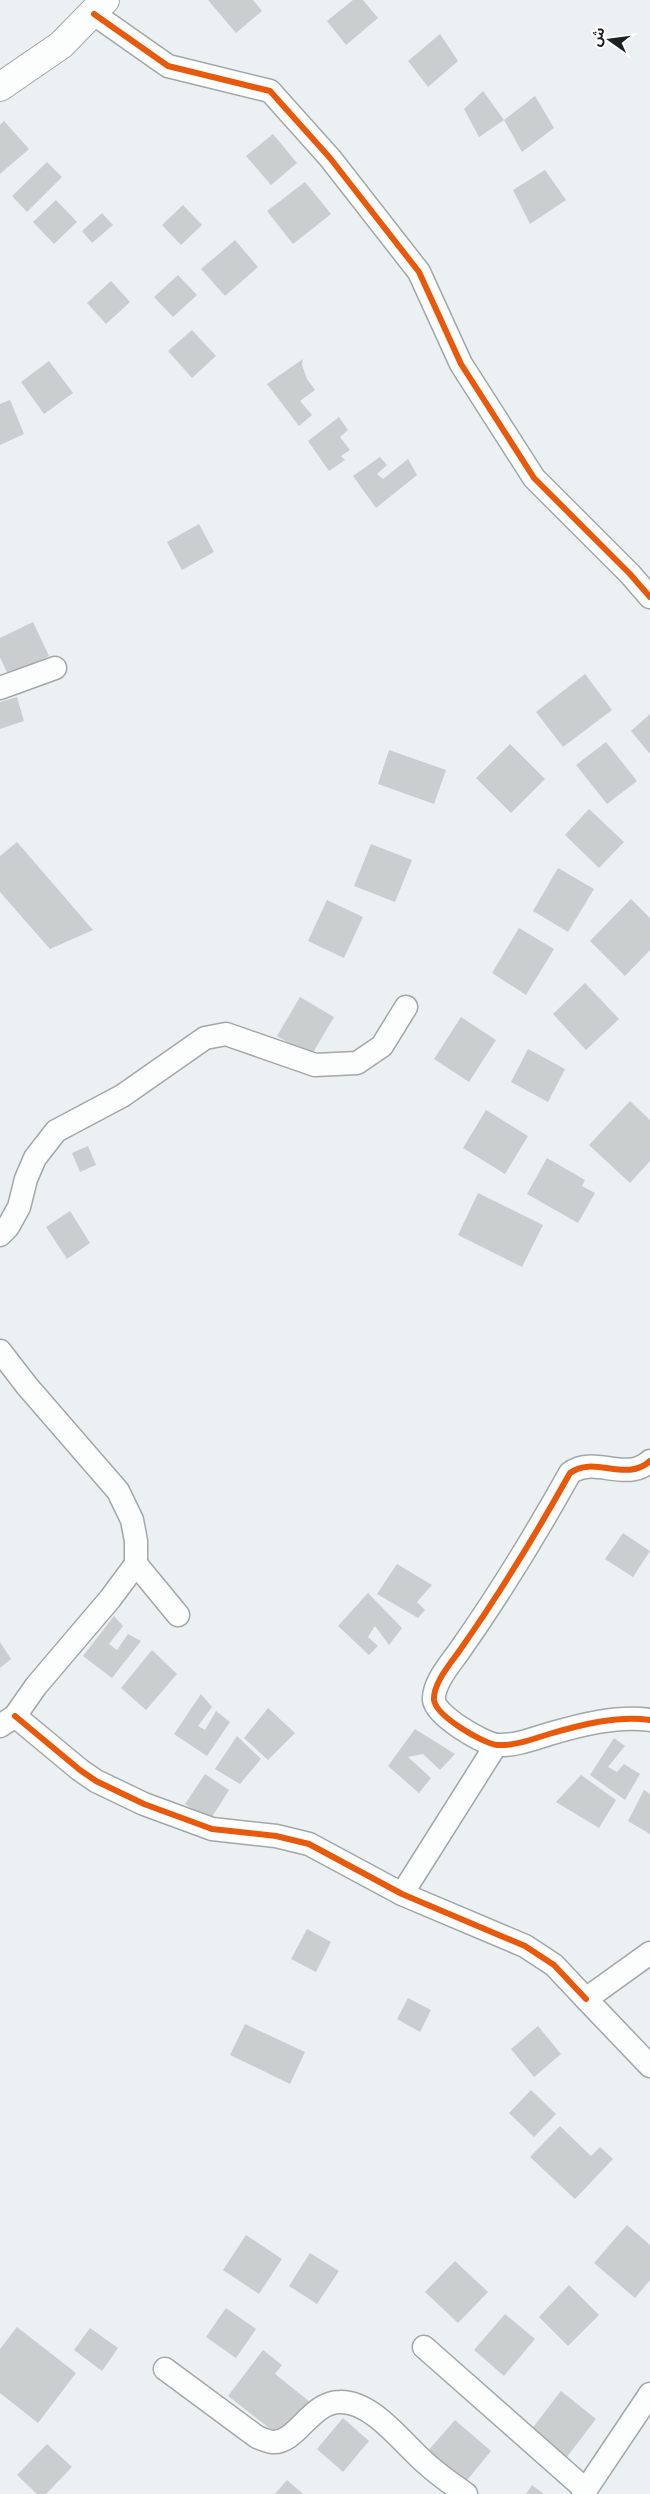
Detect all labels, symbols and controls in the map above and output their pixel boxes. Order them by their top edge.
north arrow [585,15,635,65]
text: ش [587,26,607,48]

